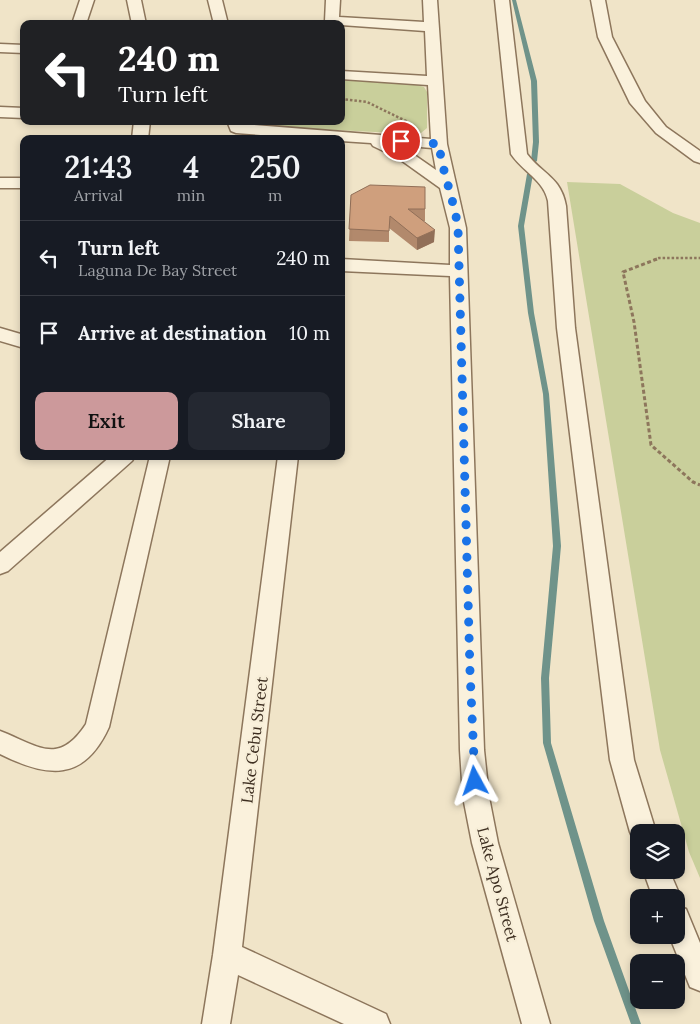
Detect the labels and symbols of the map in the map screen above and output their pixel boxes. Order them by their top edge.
pin [380,120,422,162]
street label: Lake Cebu Street [236,675,272,805]
position arrow [448,754,500,806]
street label: Lake Apo Street [473,825,523,944]

